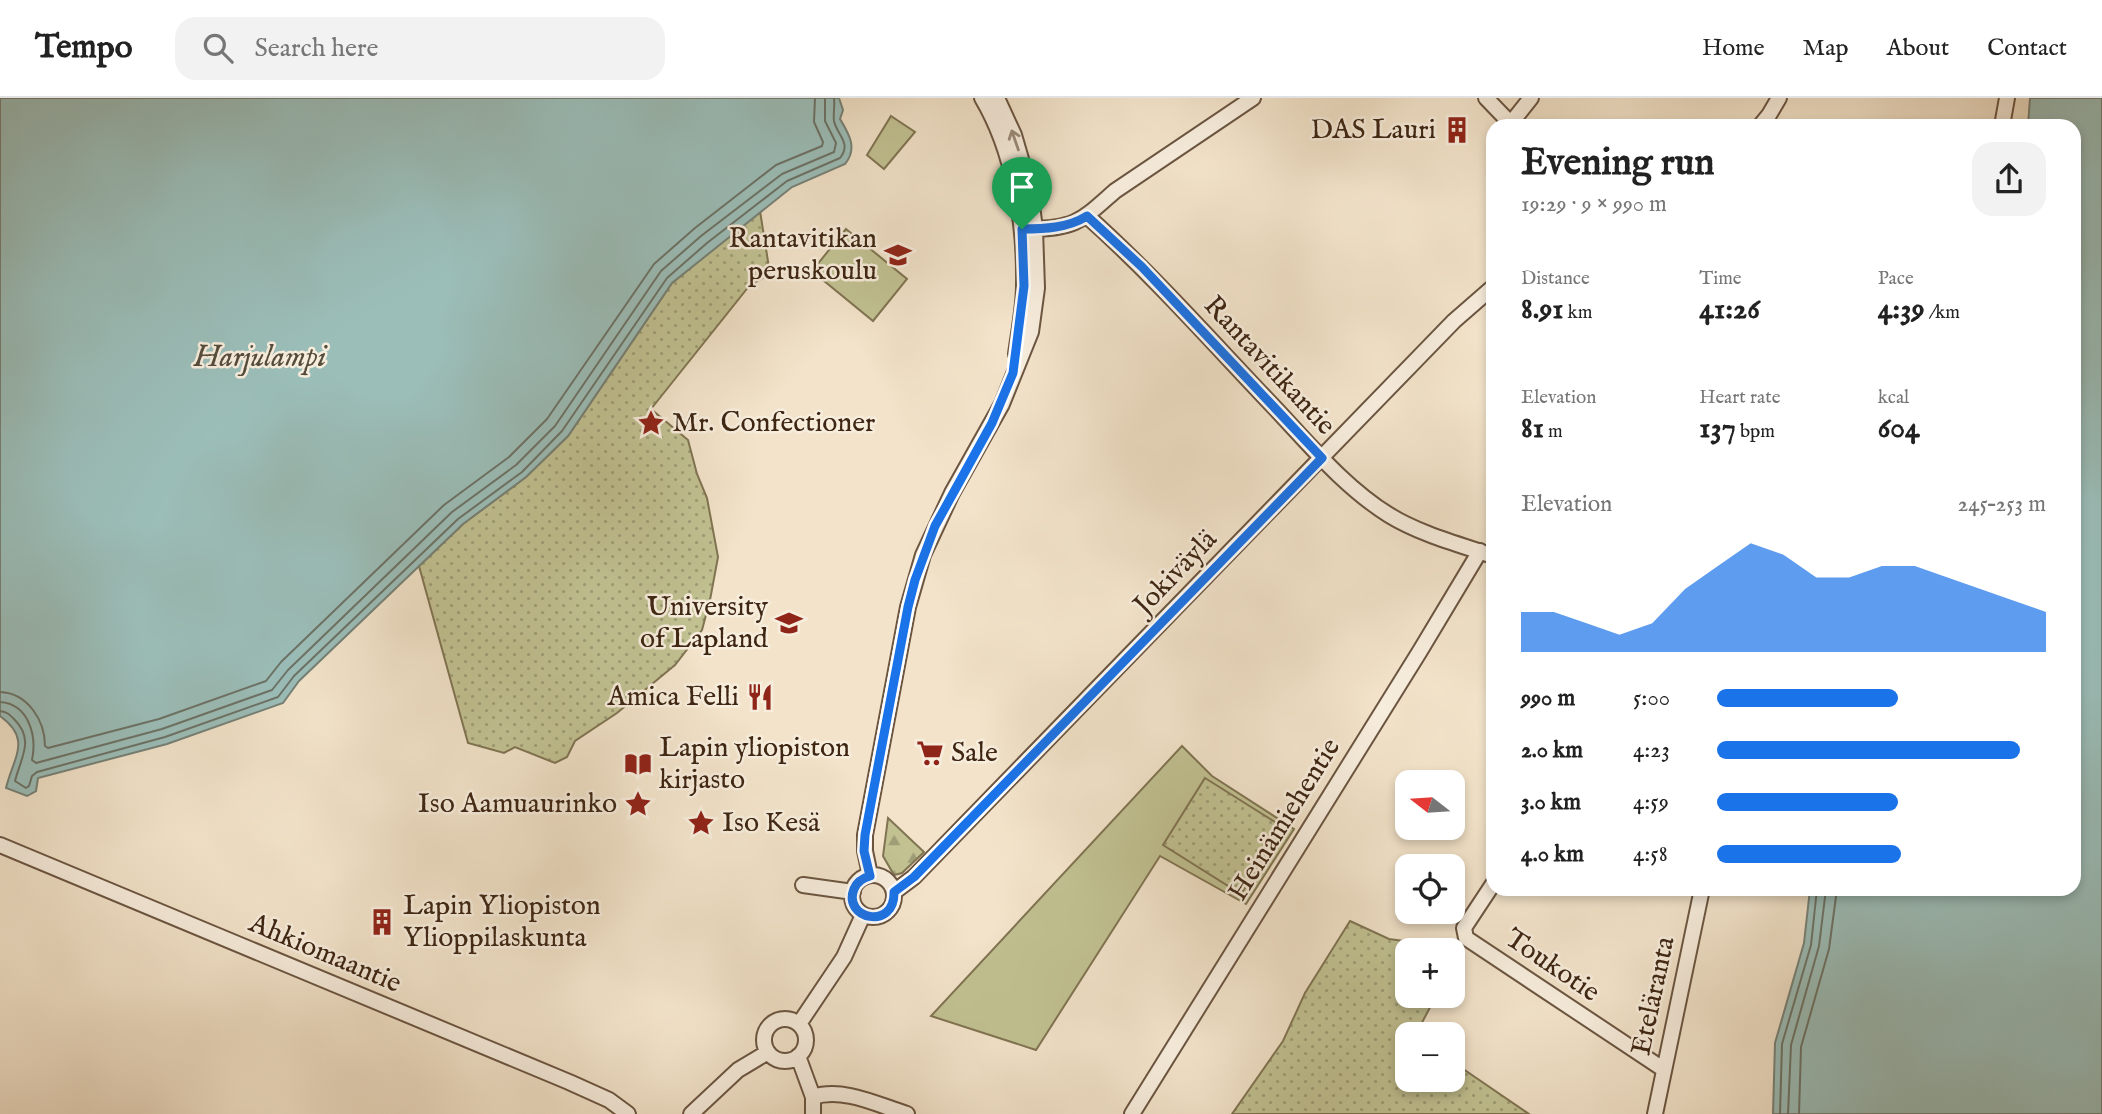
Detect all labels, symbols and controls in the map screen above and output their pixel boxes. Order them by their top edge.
search box [175,17,665,80]
text: Tempo [35,27,133,69]
icon: search [199,29,237,67]
text: Search here [255,32,378,65]
text: Home [1702,33,1765,64]
text: Map [1803,33,1849,64]
text: About [1887,33,1949,64]
text: Contact [1987,33,2067,64]
place label: DAS Lauri [1310,113,1436,148]
building icon: DAS Lauri [1442,115,1472,145]
one-way arrow [1008,129,1020,151]
text: Evening run [1521,140,1715,188]
button: share [1972,142,2046,216]
pin [992,157,1052,229]
icon: arrive [1003,168,1041,206]
text: 19:29 · 9 × 990 m [1521,190,1667,219]
place label: Rantavitikan peruskoulu [729,222,877,289]
school or university icon: Rantavitikan peruskoulu [883,240,913,270]
text: Distance [1521,267,1590,291]
text: Time [1699,267,1742,291]
text: Pace [1878,267,1914,291]
street label: Rantavitikantie [1195,289,1343,443]
text: 8.91 [1521,291,1563,329]
text: 41:26 [1699,291,1760,329]
text: 4:39 [1878,291,1925,329]
text: km [1563,301,1592,325]
text: /km [1925,301,1960,325]
water label: Harjulampi [193,339,328,377]
text: Elevation [1521,386,1596,410]
text: Heart rate [1699,386,1780,410]
text: kcal [1878,386,1909,410]
place label: Mr. Confectioner [672,406,875,441]
place icon: Mr. Confectioner [636,408,666,438]
text: 81 [1521,410,1544,448]
text: 137 [1699,410,1736,448]
text: 604 [1878,410,1920,448]
text: m [1544,420,1563,444]
text: bpm [1736,420,1775,444]
text: Elevation [1521,490,1612,519]
text: 245–253 m [1958,490,2046,519]
street label: Jokiväylä [1125,522,1226,625]
place label: University of Lapland [640,590,768,657]
school or university icon: University of Lapland [774,608,804,638]
place label: Amica Felli [607,680,739,715]
restaurant icon: Amica Felli [745,682,775,712]
text: 990 m [1521,684,1575,713]
text: 5:00 [1633,684,1670,713]
place label: Lapin yliopiston kirjasto [659,731,850,798]
street label: Heinämiehentie [1221,732,1349,908]
place label: Sale [951,736,998,771]
text: 2.0 km [1521,736,1583,765]
text: 4:23 [1633,736,1670,765]
supermarket icon: Sale [915,738,945,768]
library icon: Lapin yliopiston kirjasto [623,749,653,779]
north arrow [1395,770,1465,840]
map controls [1395,770,1465,1092]
place label: Iso Aamuaurinko [418,787,617,822]
text: 3.0 km [1521,788,1581,817]
text: 4:59 [1633,788,1669,817]
place icon: Iso Aamuaurinko [623,789,653,819]
place label: Iso Kesä [722,806,821,841]
place icon: Iso Kesä [686,808,716,838]
text: 4.0 km [1521,840,1584,869]
text: 4:58 [1633,840,1668,869]
button: locate [1395,854,1465,924]
place label: Lapin Yliopiston Ylioppilaskunta [403,889,601,956]
street label: Ahkiomaantie [243,906,406,1002]
building icon: Lapin Yliopiston Ylioppilaskunta [367,907,397,937]
street label: Toukotie [1498,922,1606,1011]
street label: Eteläranta [1624,933,1684,1059]
button: + [1395,938,1465,1008]
button: − [1395,1022,1465,1092]

